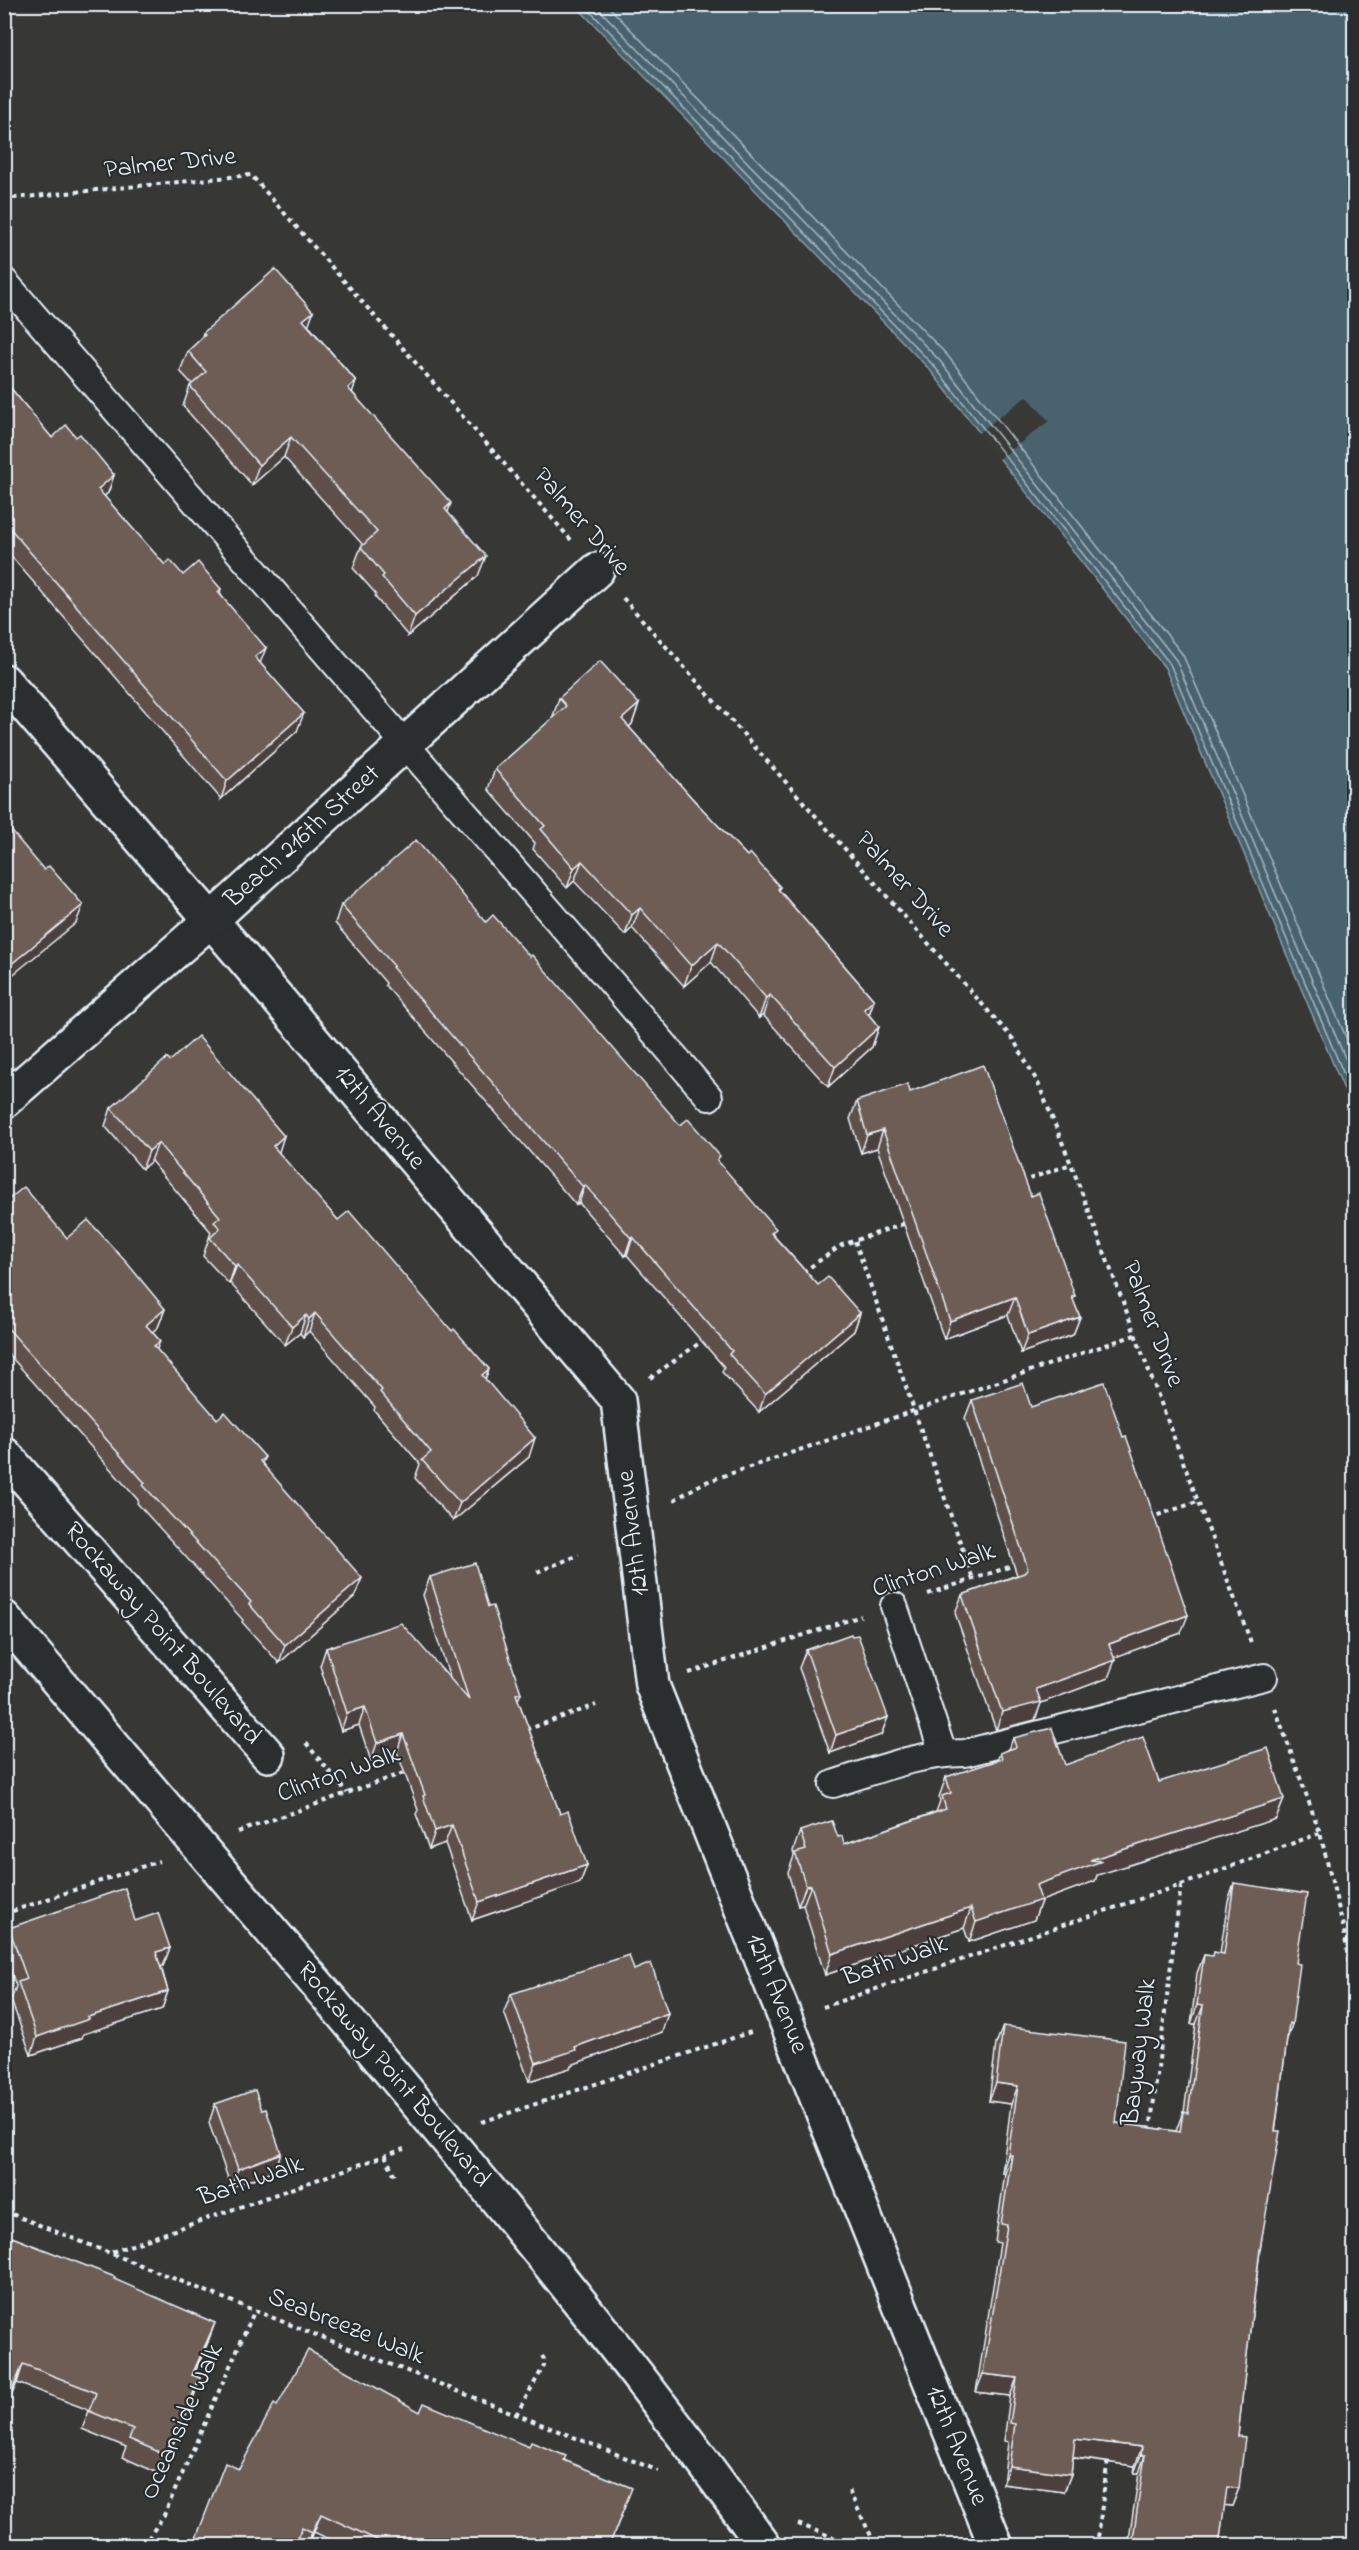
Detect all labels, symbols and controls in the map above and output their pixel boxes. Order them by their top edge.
street label: Palmer Drive [102,138,238,190]
street label: Palmer Drive [523,460,639,585]
street label: Beach 216th Street [215,756,390,918]
street label: Palmer Drive [846,823,963,947]
street label: 12th Avenue [324,1057,434,1179]
street label: Palmer Drive [1111,1255,1194,1393]
street label: 12th Avenue [607,1468,661,1598]
street label: Rockaway Point Boulevard [54,1514,270,1754]
street label: Clinton Walk [867,1533,1001,1609]
street label: Clinton Walk [272,1736,406,1814]
street label: Bath Walk [836,1926,953,1998]
street label: 12th Avenue [735,1928,817,2060]
street label: Rockaway Point Boulevard [287,1954,499,2197]
street label: Bayway Walk [1112,1976,1168,2129]
street label: Bath Walk [192,2146,309,2218]
street label: Seabreeze Walk [262,2278,431,2376]
street label: Oceanside Walk [132,2337,235,2506]
street label: 12th Avenue [915,2380,997,2512]

